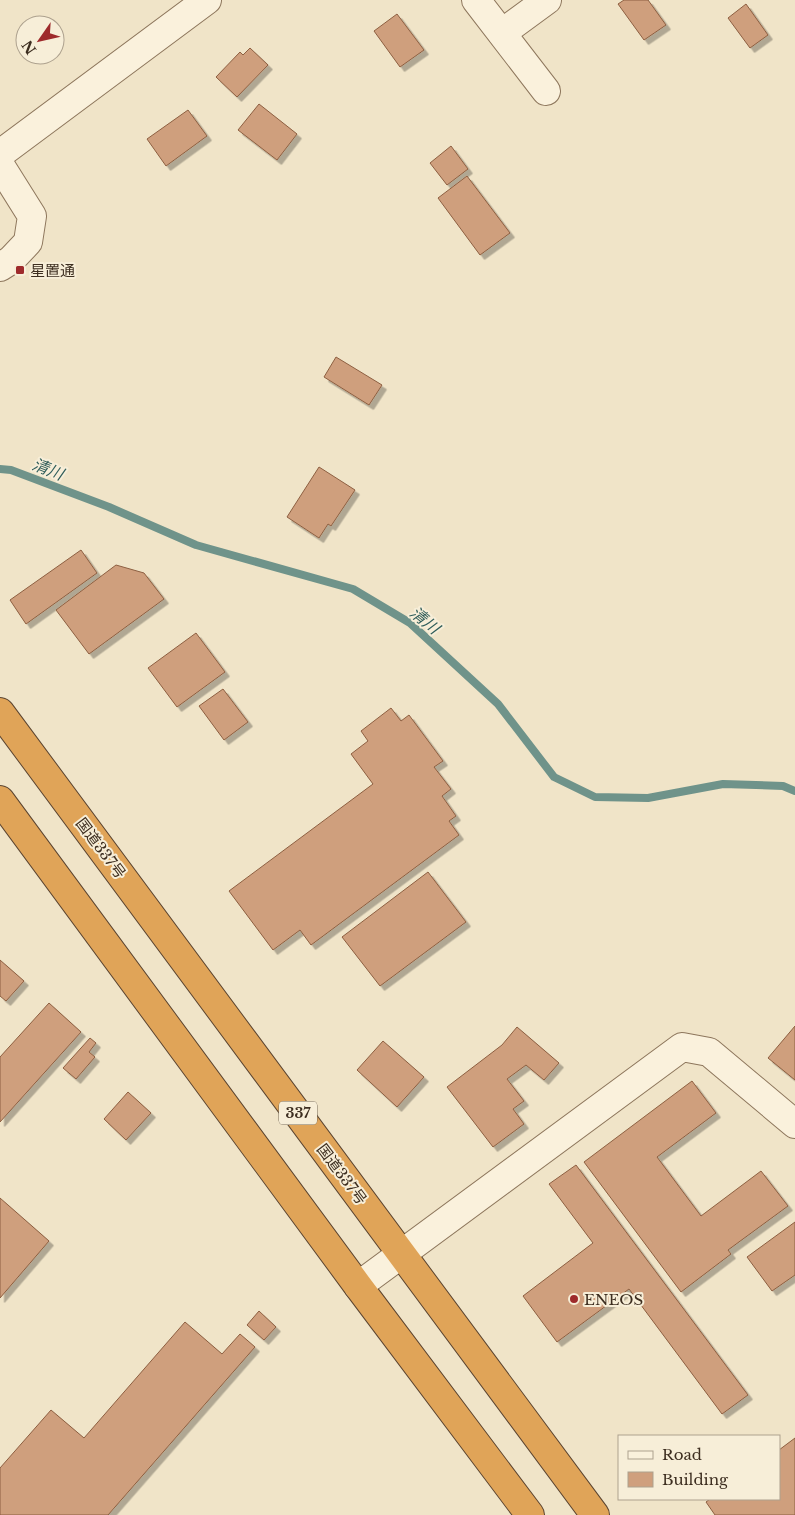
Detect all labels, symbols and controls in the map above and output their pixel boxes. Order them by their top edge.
north arrow [15,15,65,65]
text: N [18,37,40,58]
place label: 星置通 [30,261,75,280]
marker: 星置通 [14,264,26,276]
water label: 清川 [29,454,68,485]
water label: 清川 [406,602,445,639]
street label: 国道337号 [72,814,130,882]
road number: 337 [279,1102,317,1124]
street label: 国道337号 [313,1140,371,1208]
place label: ENEOS [584,1290,643,1309]
marker: ENEOS [568,1293,580,1305]
legend [618,1435,780,1500]
text: Road [662,1445,702,1464]
text: Building [662,1470,729,1489]

